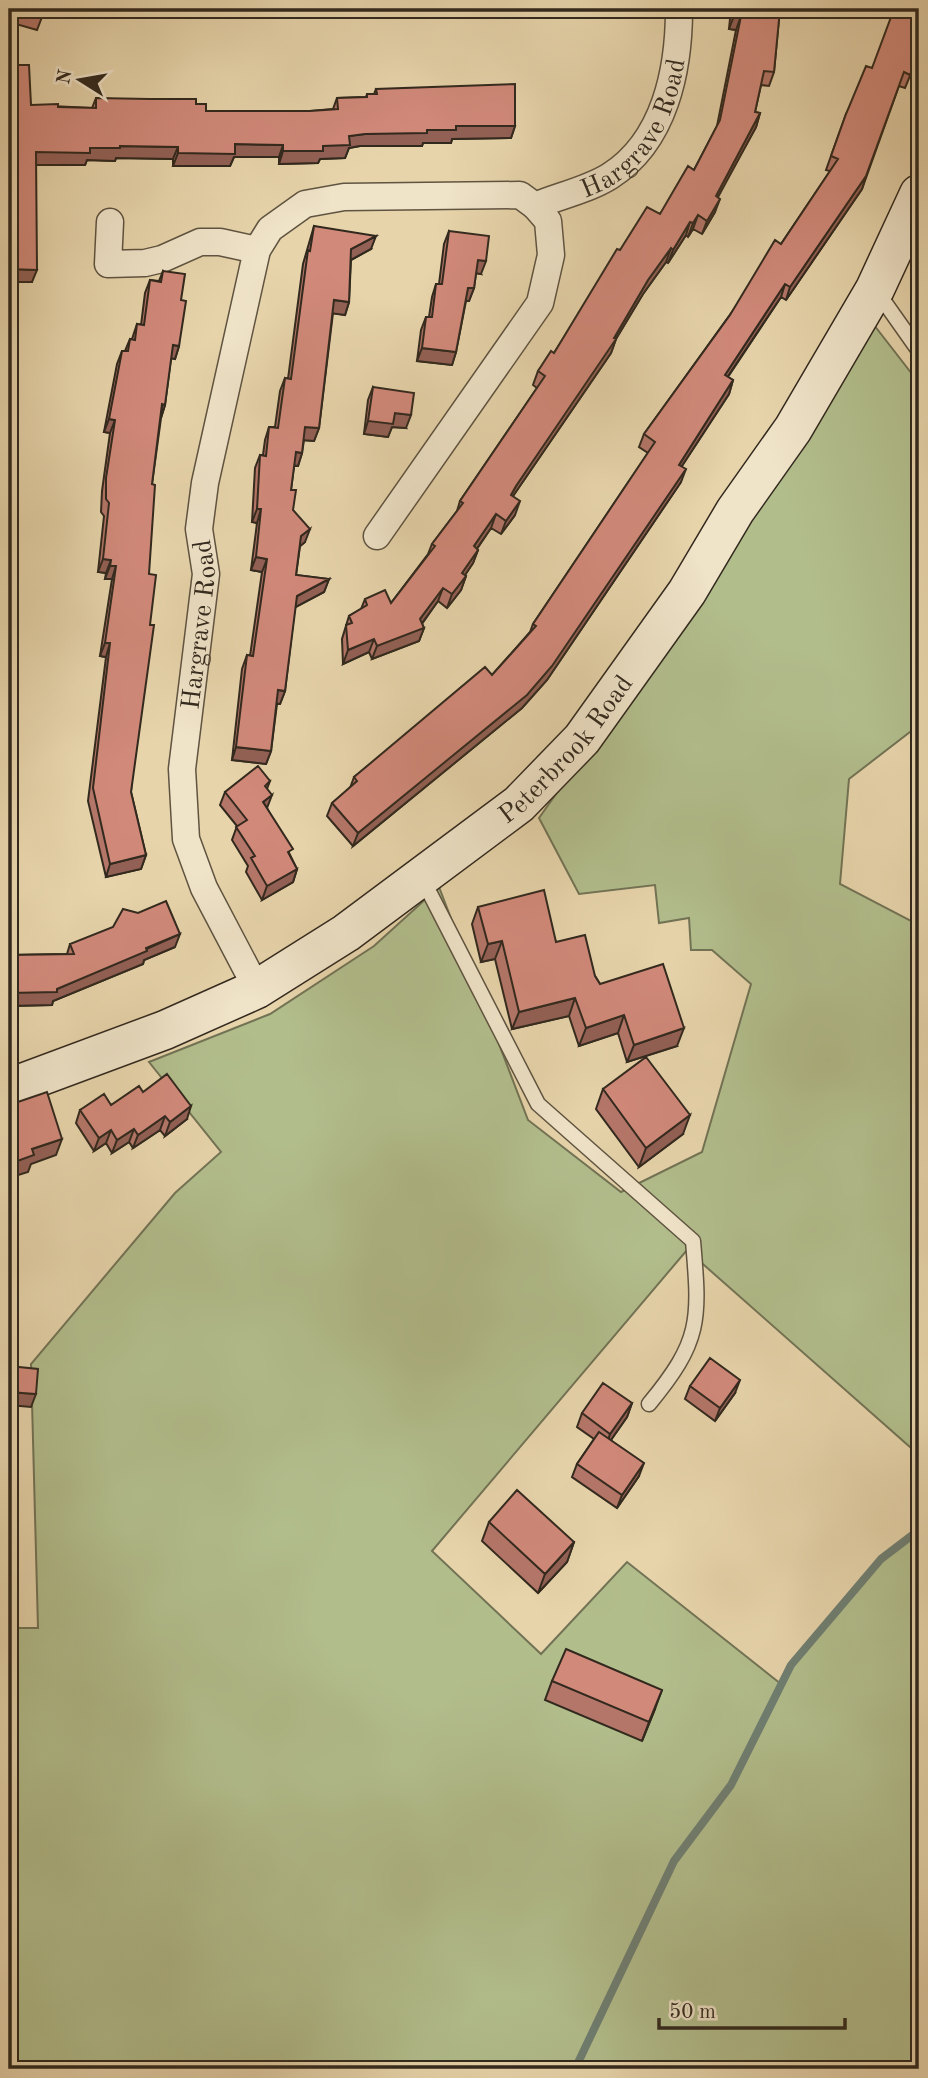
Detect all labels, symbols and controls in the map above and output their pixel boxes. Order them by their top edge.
north arrow [46,46,116,116]
street label: Hargrave Road [577,57,690,204]
text: N [55,68,77,86]
street label: Hargrave Road [178,538,222,711]
street label: Peterbrook Road [494,671,638,829]
scale bar [659,1987,844,2031]
text: 50 m [669,2002,716,2023]

